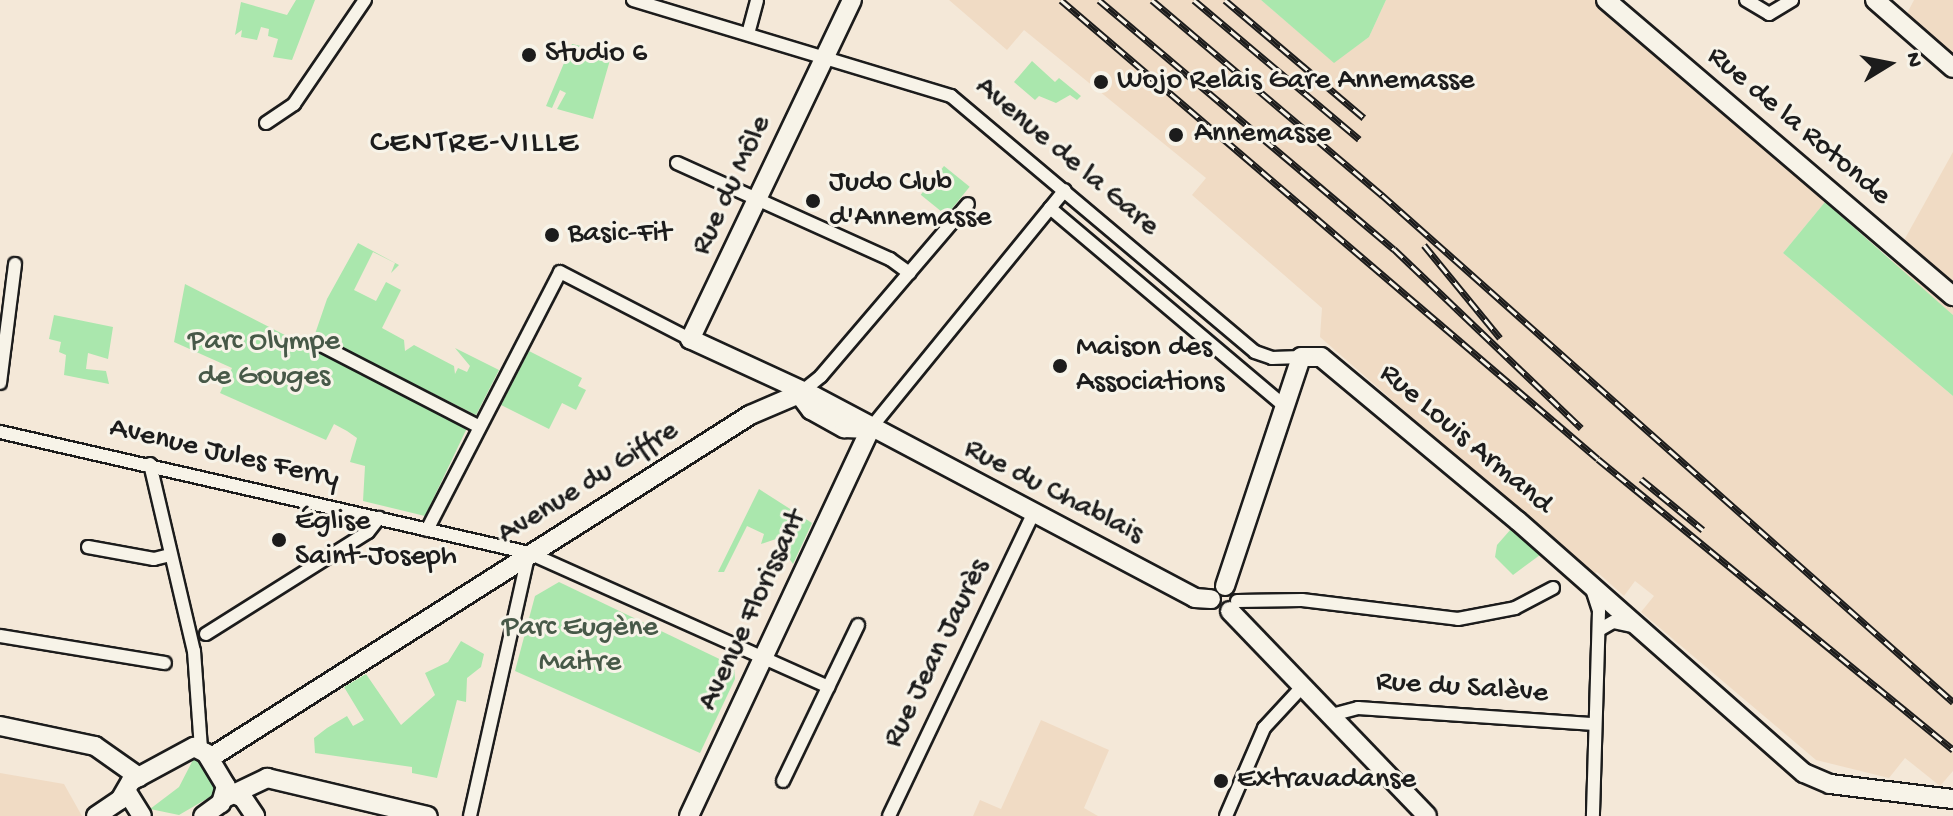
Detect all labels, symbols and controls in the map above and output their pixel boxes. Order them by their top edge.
north arrow [1849,24,1929,104]
place label: Studio 6 [545,37,647,73]
street label: Rue de la Rotonde [1699,40,1897,214]
marker: Studio 6 [520,46,538,64]
text: N [1899,50,1927,69]
place label: Wojo Relais Gare Annemasse [1117,64,1475,100]
street label: Avenue de la Gare [967,70,1165,246]
marker: Wojo Relais Gare Annemasse [1092,73,1110,91]
street label: Rue du Môle [685,111,781,261]
place label: Annemasse [1194,117,1331,153]
marker: Annemasse [1165,124,1187,146]
district label: CENTRE-VILLE [370,125,580,163]
place label: Judo Club d'Annemasse [829,166,991,236]
marker: Judo Club d'Annemasse [804,192,822,210]
place label: Basic-Fit [568,217,671,253]
marker: Basic-Fit [543,226,561,244]
park label: Parc Olympe de Gouges [188,325,340,396]
place label: Maison des Associations [1076,331,1224,402]
marker: Maison des Associations [1051,357,1069,375]
street label: Rue Louis Armand [1371,357,1559,523]
street label: Avenue Jules Ferry [106,411,342,499]
street label: Avenue du Giffre [492,414,686,554]
street label: Rue du Chablais [957,432,1149,554]
place label: Église Saint-Joseph [295,505,457,576]
street label: Avenue Florissant [692,505,816,717]
marker: Église Saint-Joseph [270,531,288,549]
street label: Rue Jean Jaurès [877,554,999,754]
park label: Parc Eugène Maitre [502,611,658,682]
street label: Rue du Salève [1375,665,1549,713]
place label: Extravadanse [1237,763,1416,799]
marker: Extravadanse [1212,772,1230,790]

